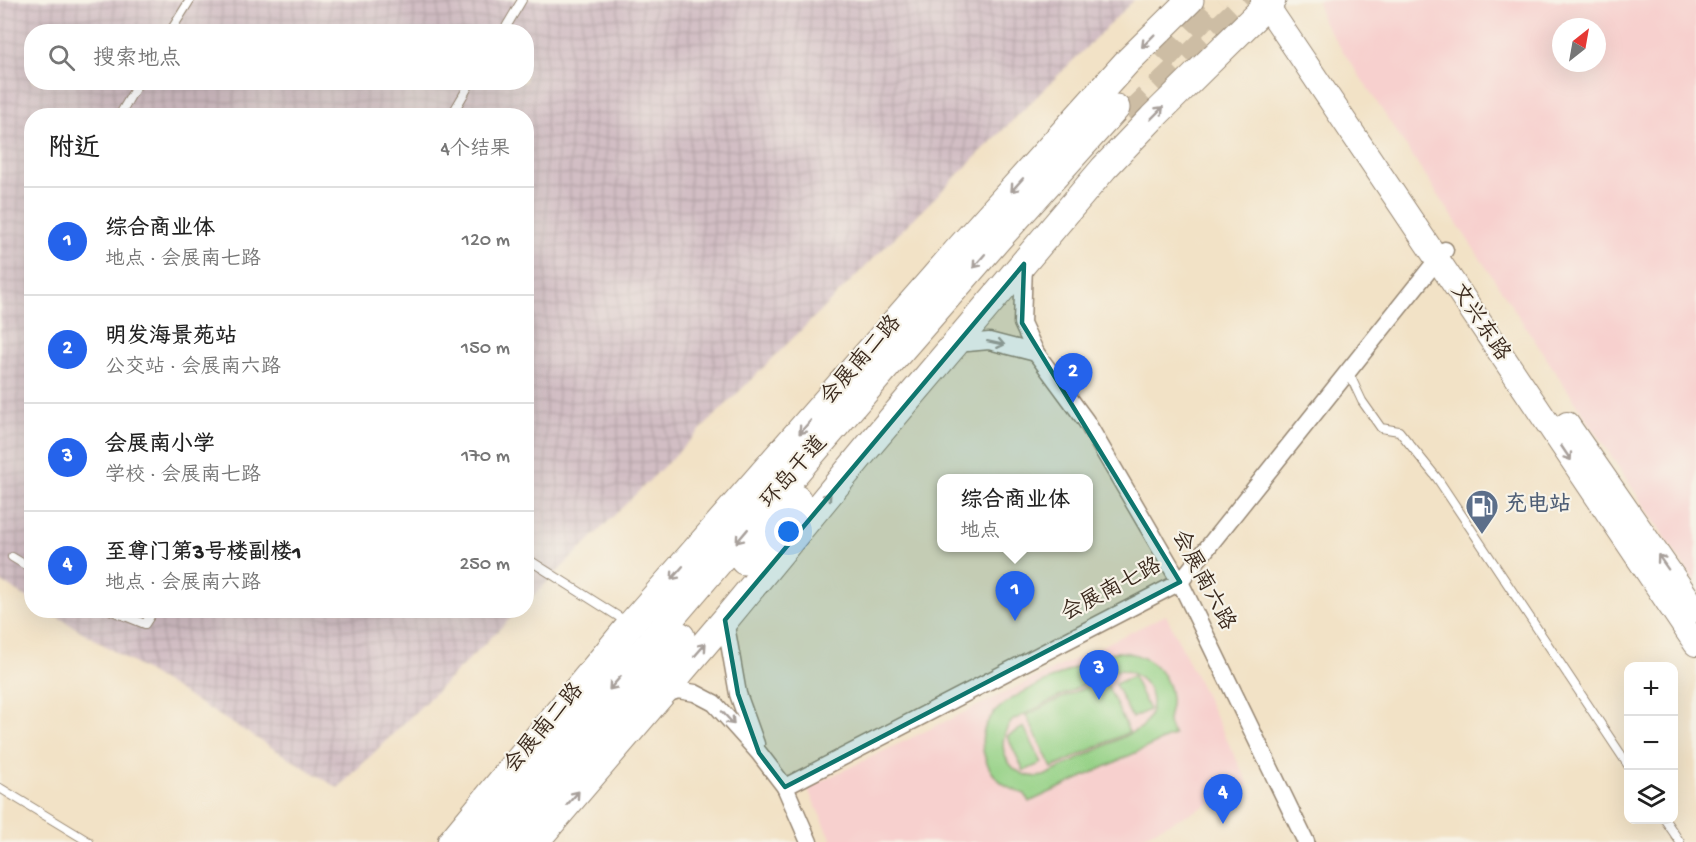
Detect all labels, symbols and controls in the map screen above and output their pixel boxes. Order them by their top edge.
north arrow [1552,18,1606,72]
search box [24,24,534,90]
one-way arrow [1141,34,1156,48]
icon: search [45,41,78,74]
text: 搜索地点 [93,47,181,73]
one-way arrow [1150,106,1165,121]
text: 附近 [48,135,100,166]
text: 4个结果 [441,139,510,162]
one-way arrow [1010,177,1024,192]
text: 综合商业体 [105,217,215,243]
text: 1 [63,230,72,253]
text: 120 m [462,230,510,253]
text: 地点 · 会展南七路 [105,249,261,272]
one-way arrow [972,253,986,268]
street label: 文兴东路 [1444,278,1516,367]
street label: 会展南二路 [815,310,908,411]
text: 明发海景苑站 [105,325,237,351]
text: 2 [63,338,72,361]
text: 150 m [461,338,510,361]
one-way arrow [987,338,1006,350]
pin: 2 [1054,354,1092,403]
text: 公交站 · 会展南六路 [105,357,281,380]
one-way arrow [798,419,812,434]
street label: 环岛干道 [755,430,834,515]
text: 会展南小学 [105,433,215,459]
one-way arrow [1560,444,1573,461]
text: 3 [62,446,73,469]
text: 170 m [461,446,510,469]
text: 学校 · 会展南七路 [105,465,261,488]
popup [937,474,1093,552]
fuel station icon: 充电站 [1464,488,1500,535]
text: 综合商业体 [960,489,1070,515]
place label: 充电站 [1505,491,1571,519]
one-way arrow [818,492,831,508]
your location [774,517,803,546]
text: 地点 [960,521,1000,544]
street label: 会展南六路 [1165,525,1241,636]
one-way arrow [735,528,748,544]
text: 至尊门第3号楼副楼1 [105,541,301,567]
street label: 会展南七路 [1056,552,1167,628]
text: 4 [63,554,72,577]
text: 250 m [459,554,510,577]
one-way arrow [1657,554,1669,570]
one-way arrow [670,565,684,580]
pin: 1 [996,572,1034,621]
text: 地点 · 会展南六路 [105,573,261,596]
one-way arrow [693,642,707,657]
pin: 3 [1080,650,1118,700]
map controls [1624,662,1678,824]
button: + [1624,662,1678,716]
one-way arrow [608,675,622,691]
street label: 会展南二路 [498,677,590,779]
one-way arrow [721,710,735,725]
button: − [1624,716,1678,770]
button: layers [1624,770,1678,824]
pin: 4 [1204,774,1242,824]
one-way arrow [566,791,580,806]

